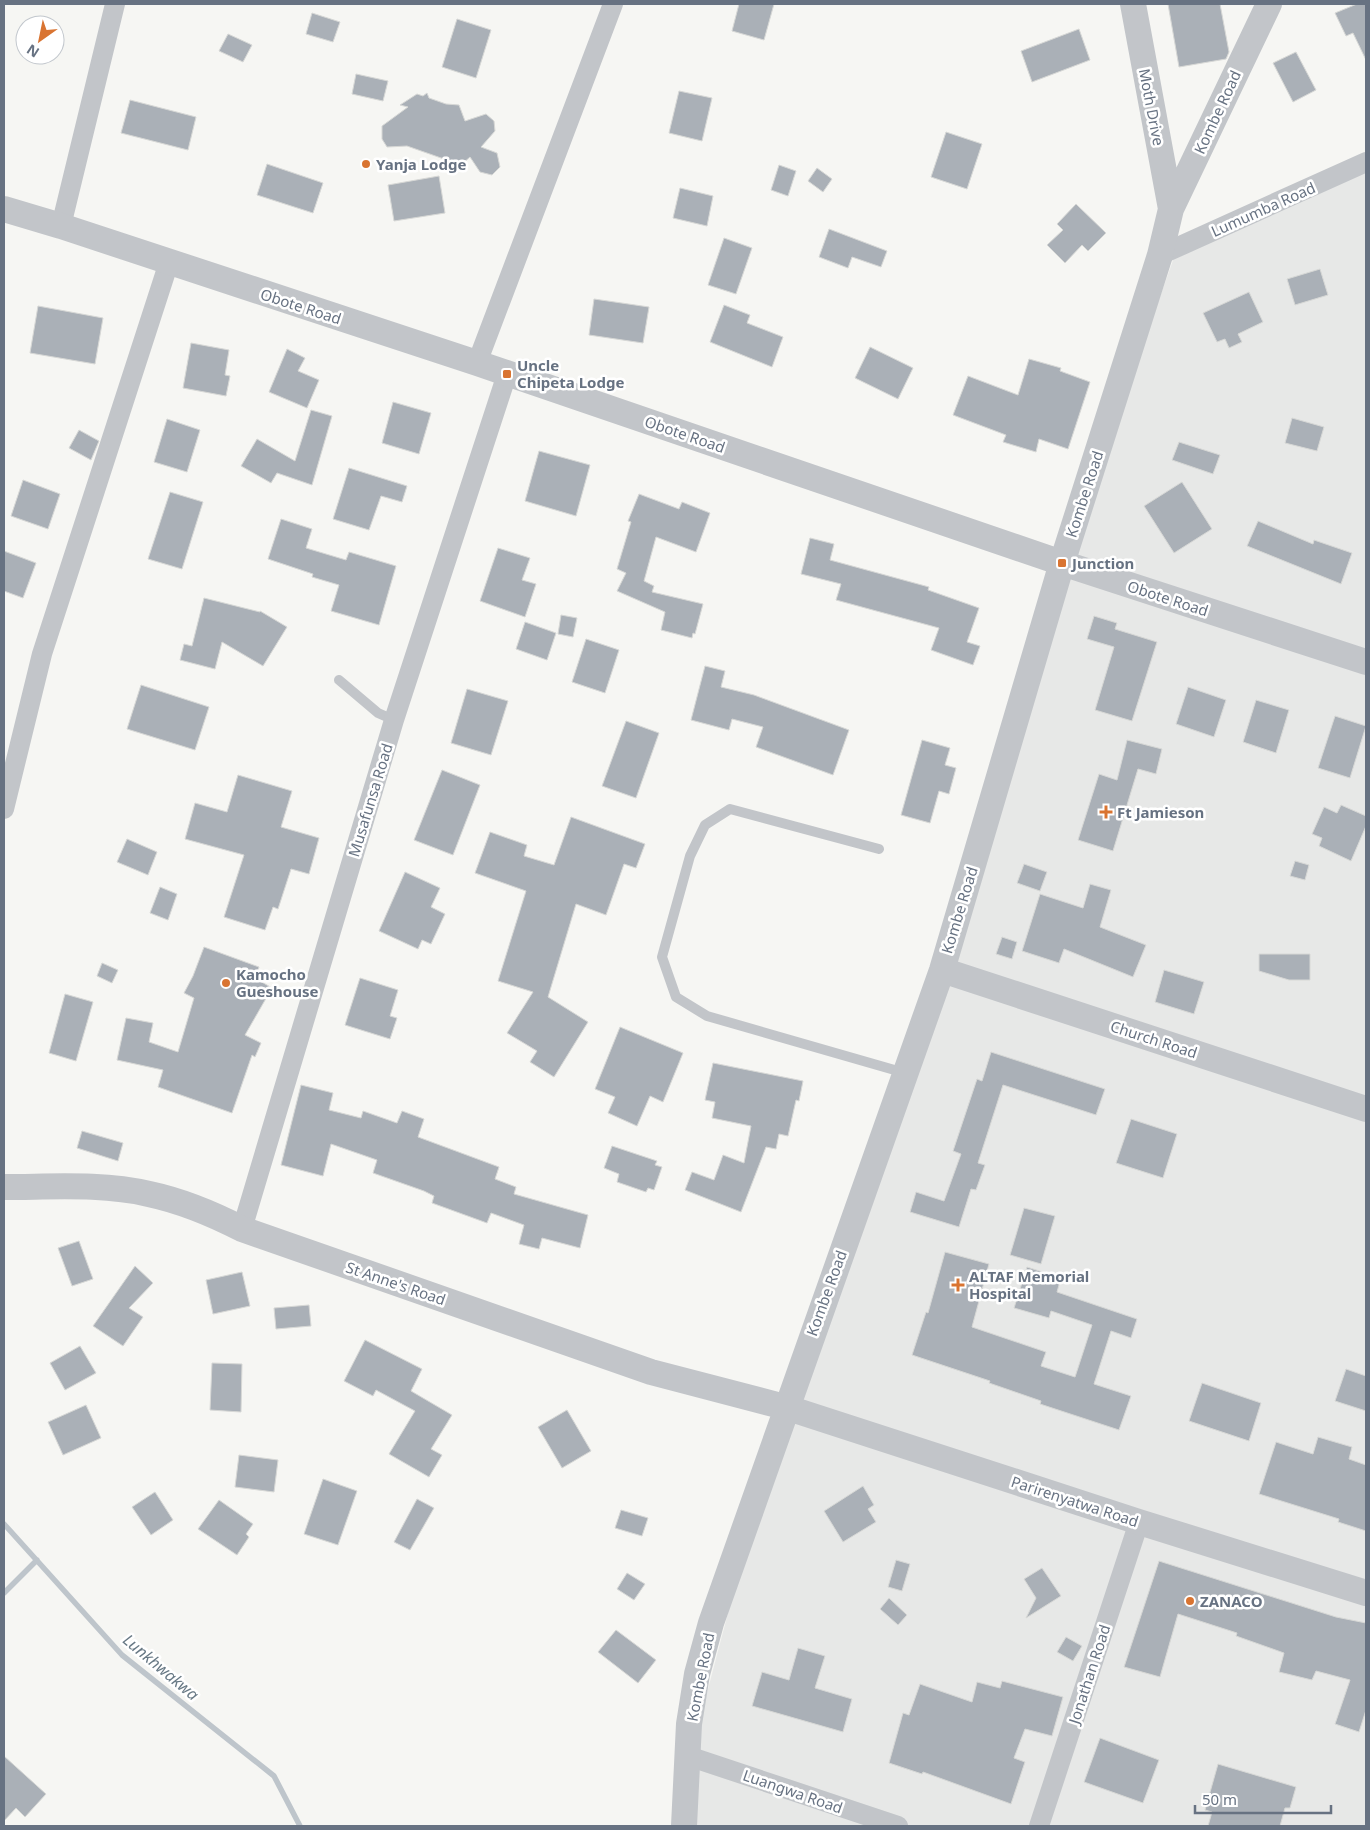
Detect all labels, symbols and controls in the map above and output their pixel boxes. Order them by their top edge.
north arrow [15,15,65,65]
text: N [23,40,43,62]
street label: Moth Drive [1135,67,1169,147]
street label: Kombe Road [1189,67,1245,157]
place label: Yanja Lodge [376,154,466,174]
marker: Yanja Lodge [360,158,372,170]
street label: Lumumba Road [1208,177,1318,241]
street label: Obote Road [258,284,344,328]
place label: Uncle Chipeta Lodge [517,355,624,392]
marker: Uncle Chipeta Lodge [501,368,513,380]
street label: Obote Road [642,411,728,457]
street label: Kombe Road [1061,448,1107,540]
place label: Junction [1070,553,1134,573]
marker: Junction [1056,557,1068,569]
street label: Obote Road [1125,576,1211,620]
street label: Musafunsa Road [343,741,397,859]
place label: Ft Jamieson [1117,802,1204,822]
marker: Ft Jamieson [1099,805,1113,819]
street label: Kombe Road [936,864,982,956]
place label: Kamocho Gueshouse [236,964,319,1001]
marker: Kamocho Gueshouse [220,977,232,989]
street label: Church Road [1108,1016,1200,1062]
street label: Kombe Road [801,1247,851,1339]
street label: St Anne's Road [344,1257,448,1309]
place label: ALTAF Memorial Hospital [969,1266,1089,1303]
marker: ALTAF Memorial Hospital [951,1278,965,1292]
street label: Parirenyatwa Road [1009,1471,1141,1531]
place label: ZANACO [1200,1591,1263,1611]
marker: ZANACO [1184,1595,1196,1607]
street label: Jonathan Road [1063,1622,1114,1728]
water label: Lunkhwakwa [118,1629,204,1705]
street label: Kombe Road [682,1631,718,1723]
street label: Luangwa Road [740,1765,846,1817]
scale bar [1195,1782,1331,1814]
text: 50 m [1202,1789,1237,1809]

